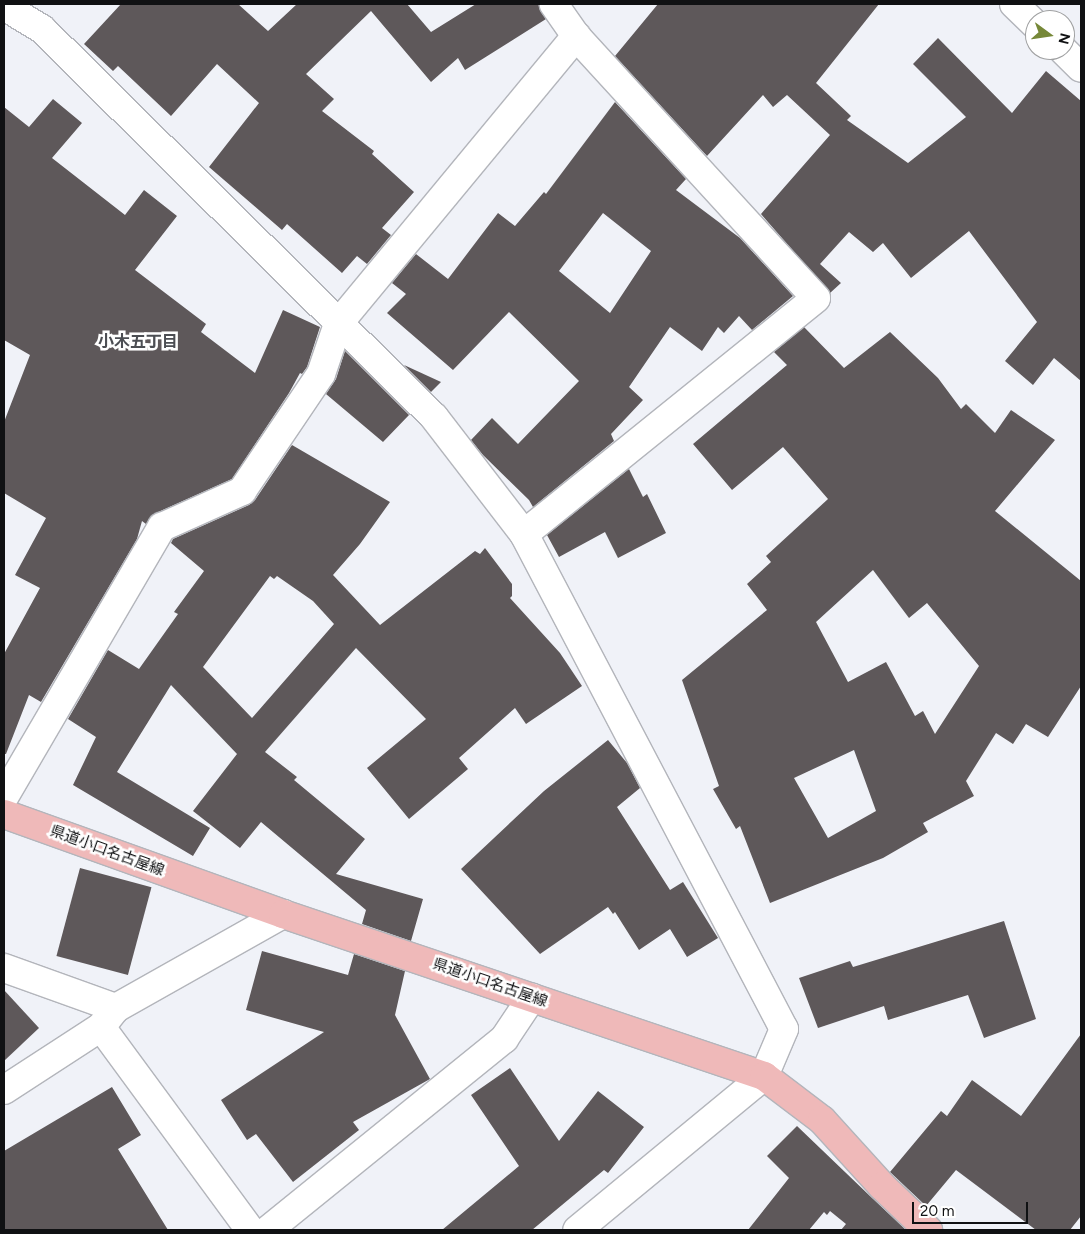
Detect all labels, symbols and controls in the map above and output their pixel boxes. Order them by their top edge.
north arrow [1025,10,1075,60]
text: N [1055,31,1074,46]
district label: 小木五丁目 [98,332,178,352]
street label: 県道小口名古屋線 [48,822,166,880]
street label: 県道小口名古屋線 [430,955,550,1011]
scale bar [915,1192,1031,1224]
text: 20 m [920,1202,954,1220]

